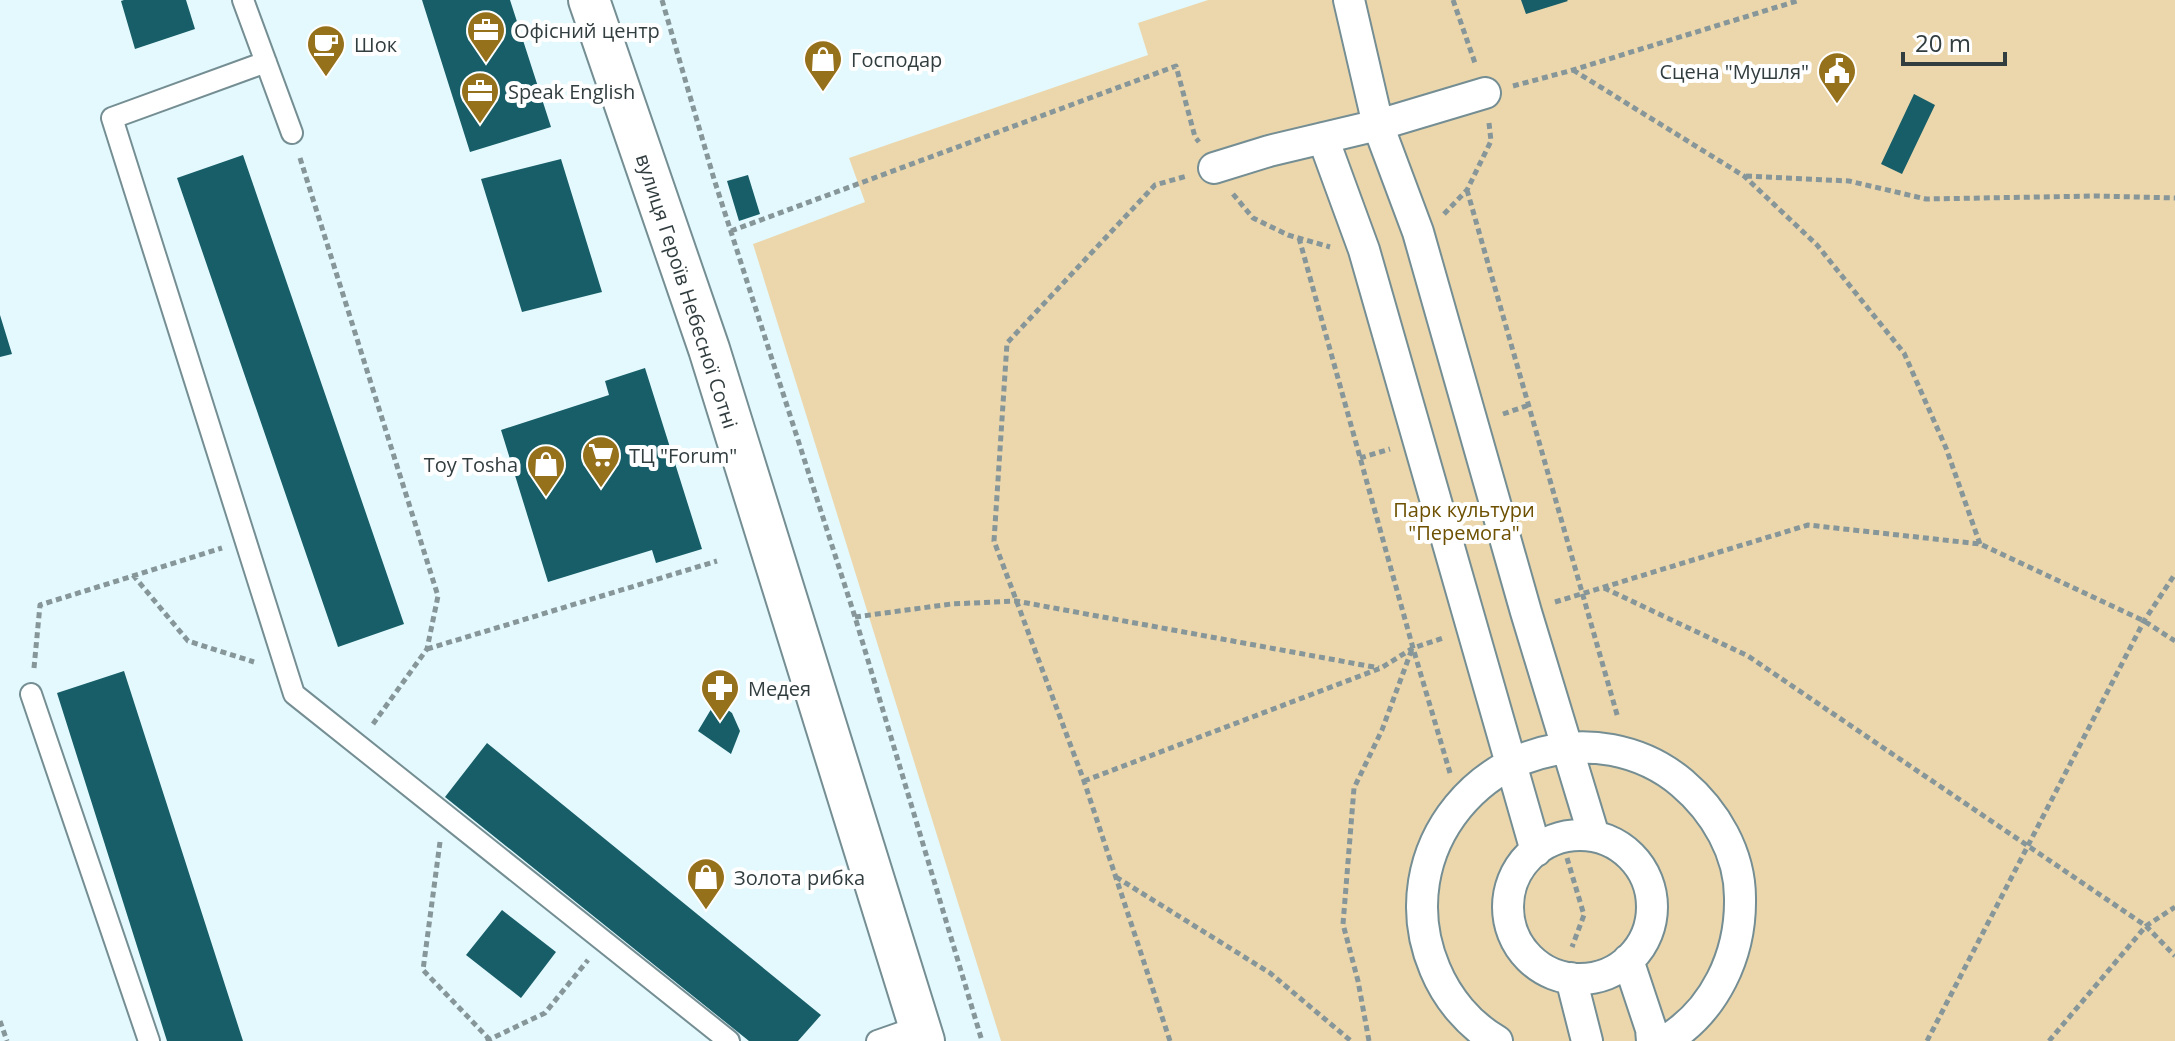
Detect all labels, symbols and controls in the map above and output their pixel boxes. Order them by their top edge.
office icon: Офісний центр [465,9,507,64]
scale bar [1903,16,2005,66]
place label: Офісний центр [514,17,660,44]
cafe icon: Шок [305,23,347,78]
text: 20 m [1915,26,1971,59]
place label: Шок [354,31,398,58]
shop icon: Господар [802,38,844,93]
place label: Господар [851,46,942,73]
public building icon: Сцена "Мушля" [1816,50,1858,105]
place label: Сцена "Мушля" [1659,58,1809,85]
office icon: Speak English [459,70,501,125]
place label: Speak English [508,78,635,105]
street label: вулиця Героїв Небесної Сотні [630,150,744,432]
supermarket icon: ТЦ "Forum" [580,434,622,489]
place label: ТЦ "Forum" [629,442,737,469]
shop icon: Toy Tosha [525,443,567,498]
place label: Toy Tosha [424,451,518,478]
park label: Парк культури "Перемога" [1393,496,1535,546]
pharmacy icon: Медея [699,667,741,722]
place label: Медея [748,675,811,702]
shop icon: Золота рибка [685,856,727,911]
place label: Золота рибка [734,864,865,891]

